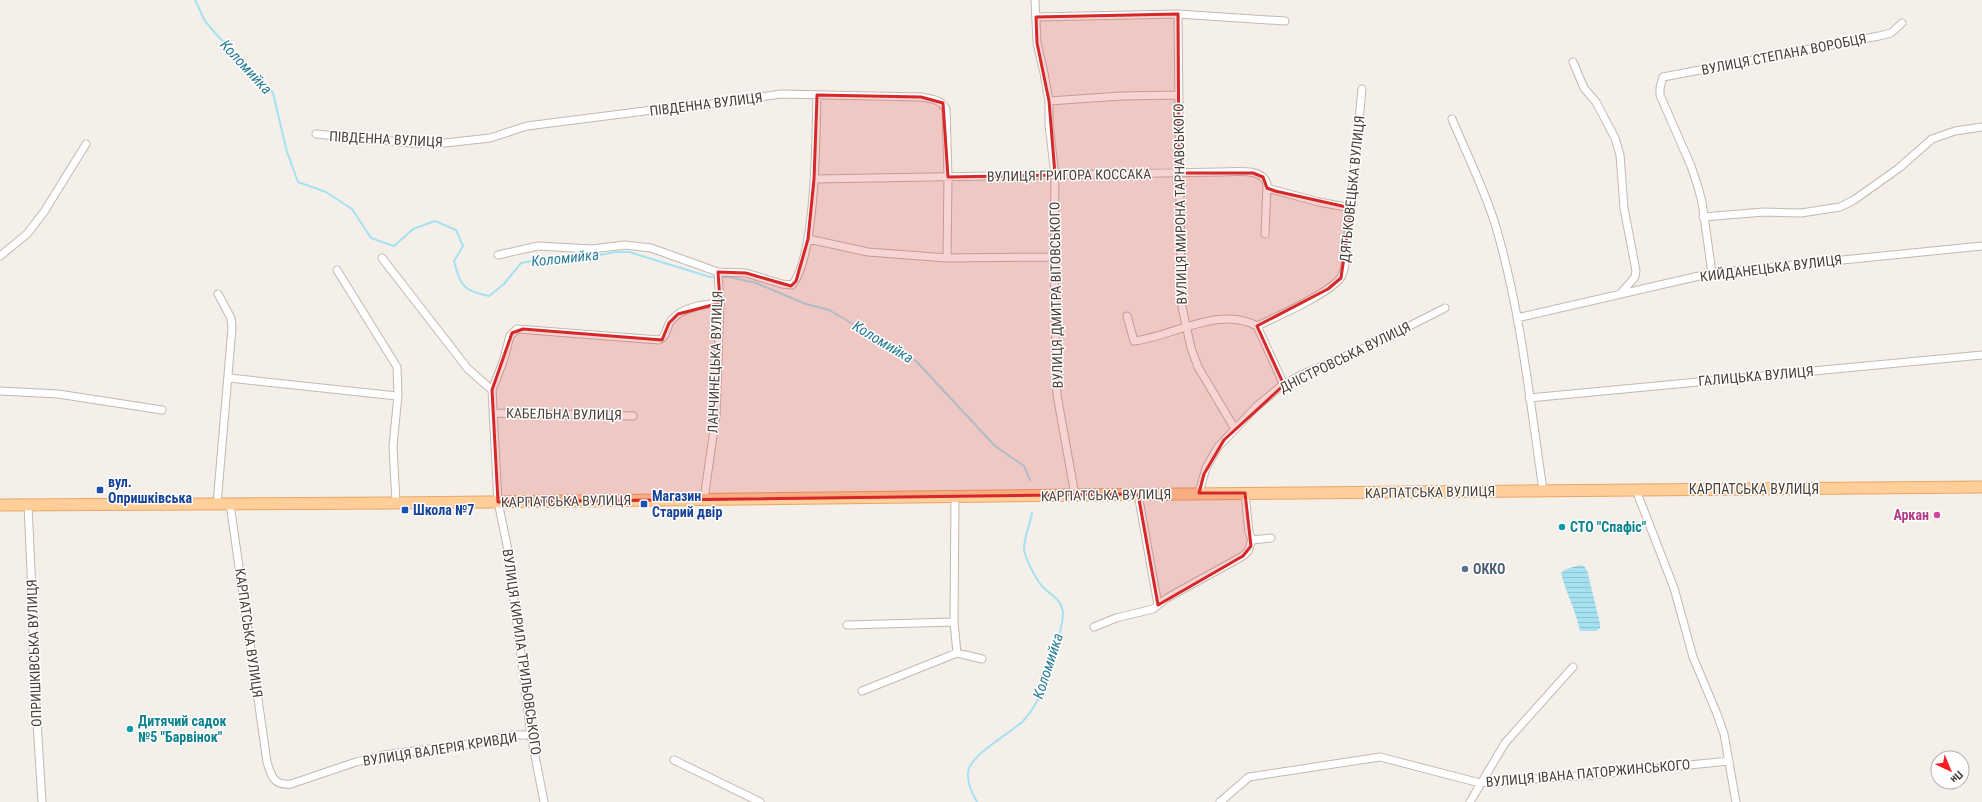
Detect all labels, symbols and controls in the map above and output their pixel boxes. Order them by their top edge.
street label: ВУЛИЦЯ СТЕПАНА ВОРОБЦЯ [1700,30,1868,78]
water label: Коломийка [216,36,276,98]
street label: ПІВДЕННА ВУЛИЦЯ [649,89,763,119]
street label: ВУЛИЦЯ МИРОНА ТАРНАВСЬКОГО [1170,103,1190,305]
street label: ДЯТЬКОВЕЦЬКА ВУЛИЦЯ [1336,115,1368,263]
street label: ПІВДЕННА ВУЛИЦЯ [329,128,443,150]
street label: ВУЛИЦЯ ГРИГОРА КОССАКА [987,166,1151,184]
street label: ВУЛИЦЯ ДМИТРА ВІТОВСЬКОГО [1046,202,1066,388]
water label: Коломийка [530,245,600,271]
street label: КИЙДАНЕЦЬКА ВУЛИЦЯ [1699,251,1843,285]
street label: ЛАНЧИНЕЦЬКА ВУЛИЦЯ [705,290,725,434]
water label: Коломийка [849,317,917,367]
street label: ДНІСТРОВСЬКА ВУЛИЦЯ [1277,318,1413,396]
street label: ГАЛИЦЬКА ВУЛИЦЯ [1698,363,1814,389]
street label: КАБЕЛЬНА ВУЛИЦЯ [506,405,622,423]
place label: вул. Опришківська [108,474,192,506]
street label: КАРПАТСЬКА ВУЛИЦЯ [1689,481,1819,497]
street label: КАРПАТСЬКА ВУЛИЦЯ [1365,483,1495,501]
marker: вул. Опришківська [95,485,105,495]
street label: КАРПАТСЬКА ВУЛИЦЯ [1041,486,1171,504]
place label: Магазин Старий двір [652,488,722,520]
street label: КАРПАТСЬКА ВУЛИЦЯ [501,492,631,510]
marker: Магазин Старий двір [639,499,649,509]
place label: Школа №7 [413,502,474,518]
marker: Школа №7 [400,505,410,515]
place label: Аркан [1893,507,1929,523]
marker: Аркан [1932,510,1942,520]
place label: СТО "Спафіс" [1570,519,1647,535]
marker: СТО "Спафіс" [1557,522,1567,532]
street label: ВУЛИЦЯ КИРИЛА ТРИЛЬОВСЬКОГО [500,548,544,756]
place label: ОККО [1473,561,1505,577]
marker: ОККО [1460,564,1470,574]
street label: КАРПАТСЬКА ВУЛИЦЯ [232,567,266,699]
street label: ОПРИШКІВСЬКА ВУЛИЦЯ [23,579,45,727]
water label: Коломийка [1029,631,1067,701]
place label: Дитячий садок №5 "Барвінок" [138,713,226,745]
marker: Дитячий садок №5 "Барвінок" [125,724,135,734]
street label: ВУЛИЦЯ ВАЛЕРІЯ КРИВДИ [362,729,518,769]
north arrow [1930,750,1970,790]
street label: ВУЛИЦЯ ІВАНА ПАТОРЖИНСЬКОГО [1485,756,1691,790]
text: Пн [1948,768,1966,786]

